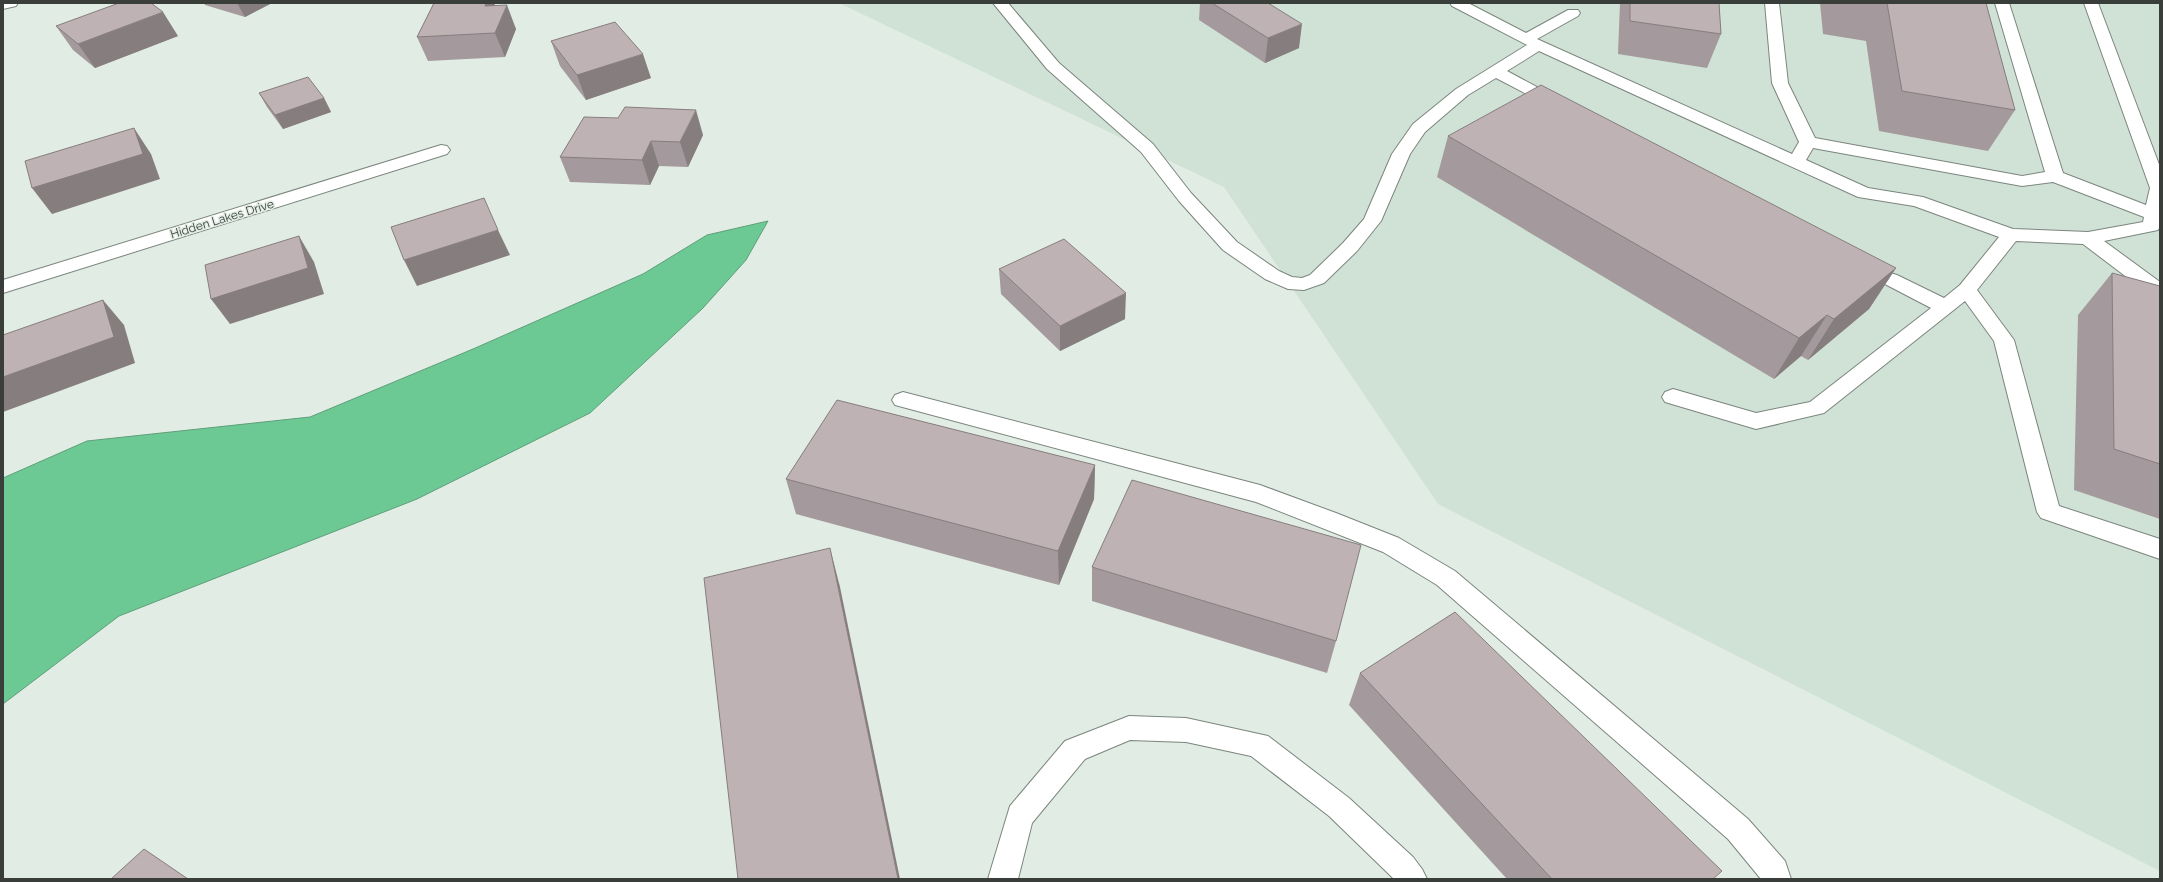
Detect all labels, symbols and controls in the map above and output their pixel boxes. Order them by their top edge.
street label: Hidden Lakes Drive [168,197,276,241]

